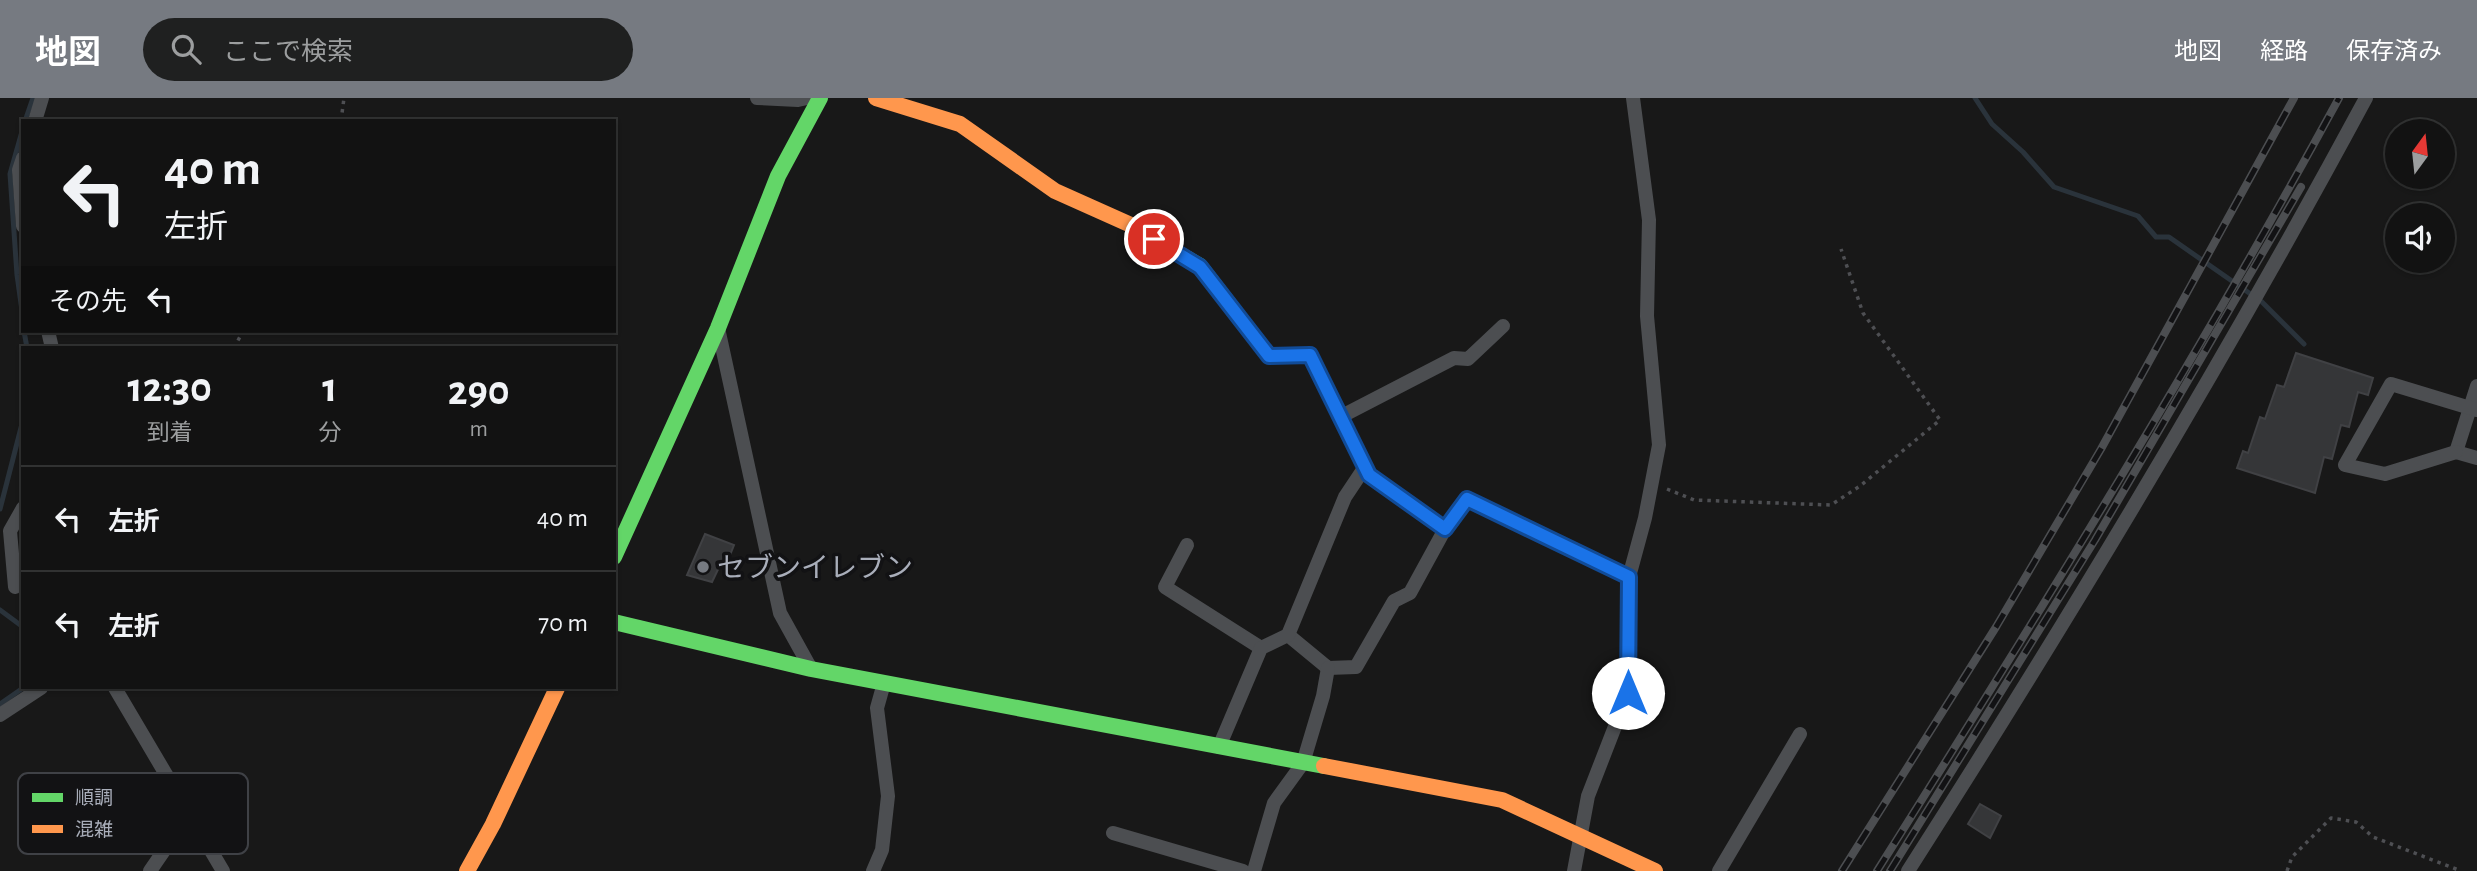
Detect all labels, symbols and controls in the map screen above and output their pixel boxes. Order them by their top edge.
search box [143,18,633,81]
icon: search [167,30,205,68]
text: 地図 [35,37,101,70]
text: ここで検索 [223,39,353,65]
text: 地図 [2174,40,2222,64]
text: 経路 [2260,40,2308,64]
text: 保存済み [2346,40,2442,64]
north arrow [2385,119,2455,189]
map controls [2385,119,2455,273]
text: 40 m [164,145,261,194]
icon: left [49,147,140,238]
button: sound [2385,203,2455,273]
pin [1124,209,1184,269]
text: 左折 [164,211,228,243]
icon: arrive [1135,220,1173,258]
icon: left [141,280,179,318]
text: その先 [49,289,127,315]
text: 12:30 [127,367,212,409]
text: 1 [322,367,337,409]
text: 290 [448,370,510,412]
text: m [469,418,488,441]
text: 到着 [147,422,193,445]
text: 分 [318,422,341,445]
icon: left [49,500,87,538]
text: 40 m [537,505,588,531]
text: 左折 [108,509,160,535]
place label: セブンイレブン [717,553,913,583]
marker: セブンイレブン [695,559,711,575]
icon: left [49,605,87,643]
text: 70 m [538,610,588,636]
text: 左折 [108,614,160,640]
position arrow [1591,656,1665,730]
legend [18,773,248,854]
text: 順調 [75,788,113,808]
text: 混雑 [75,819,113,840]

